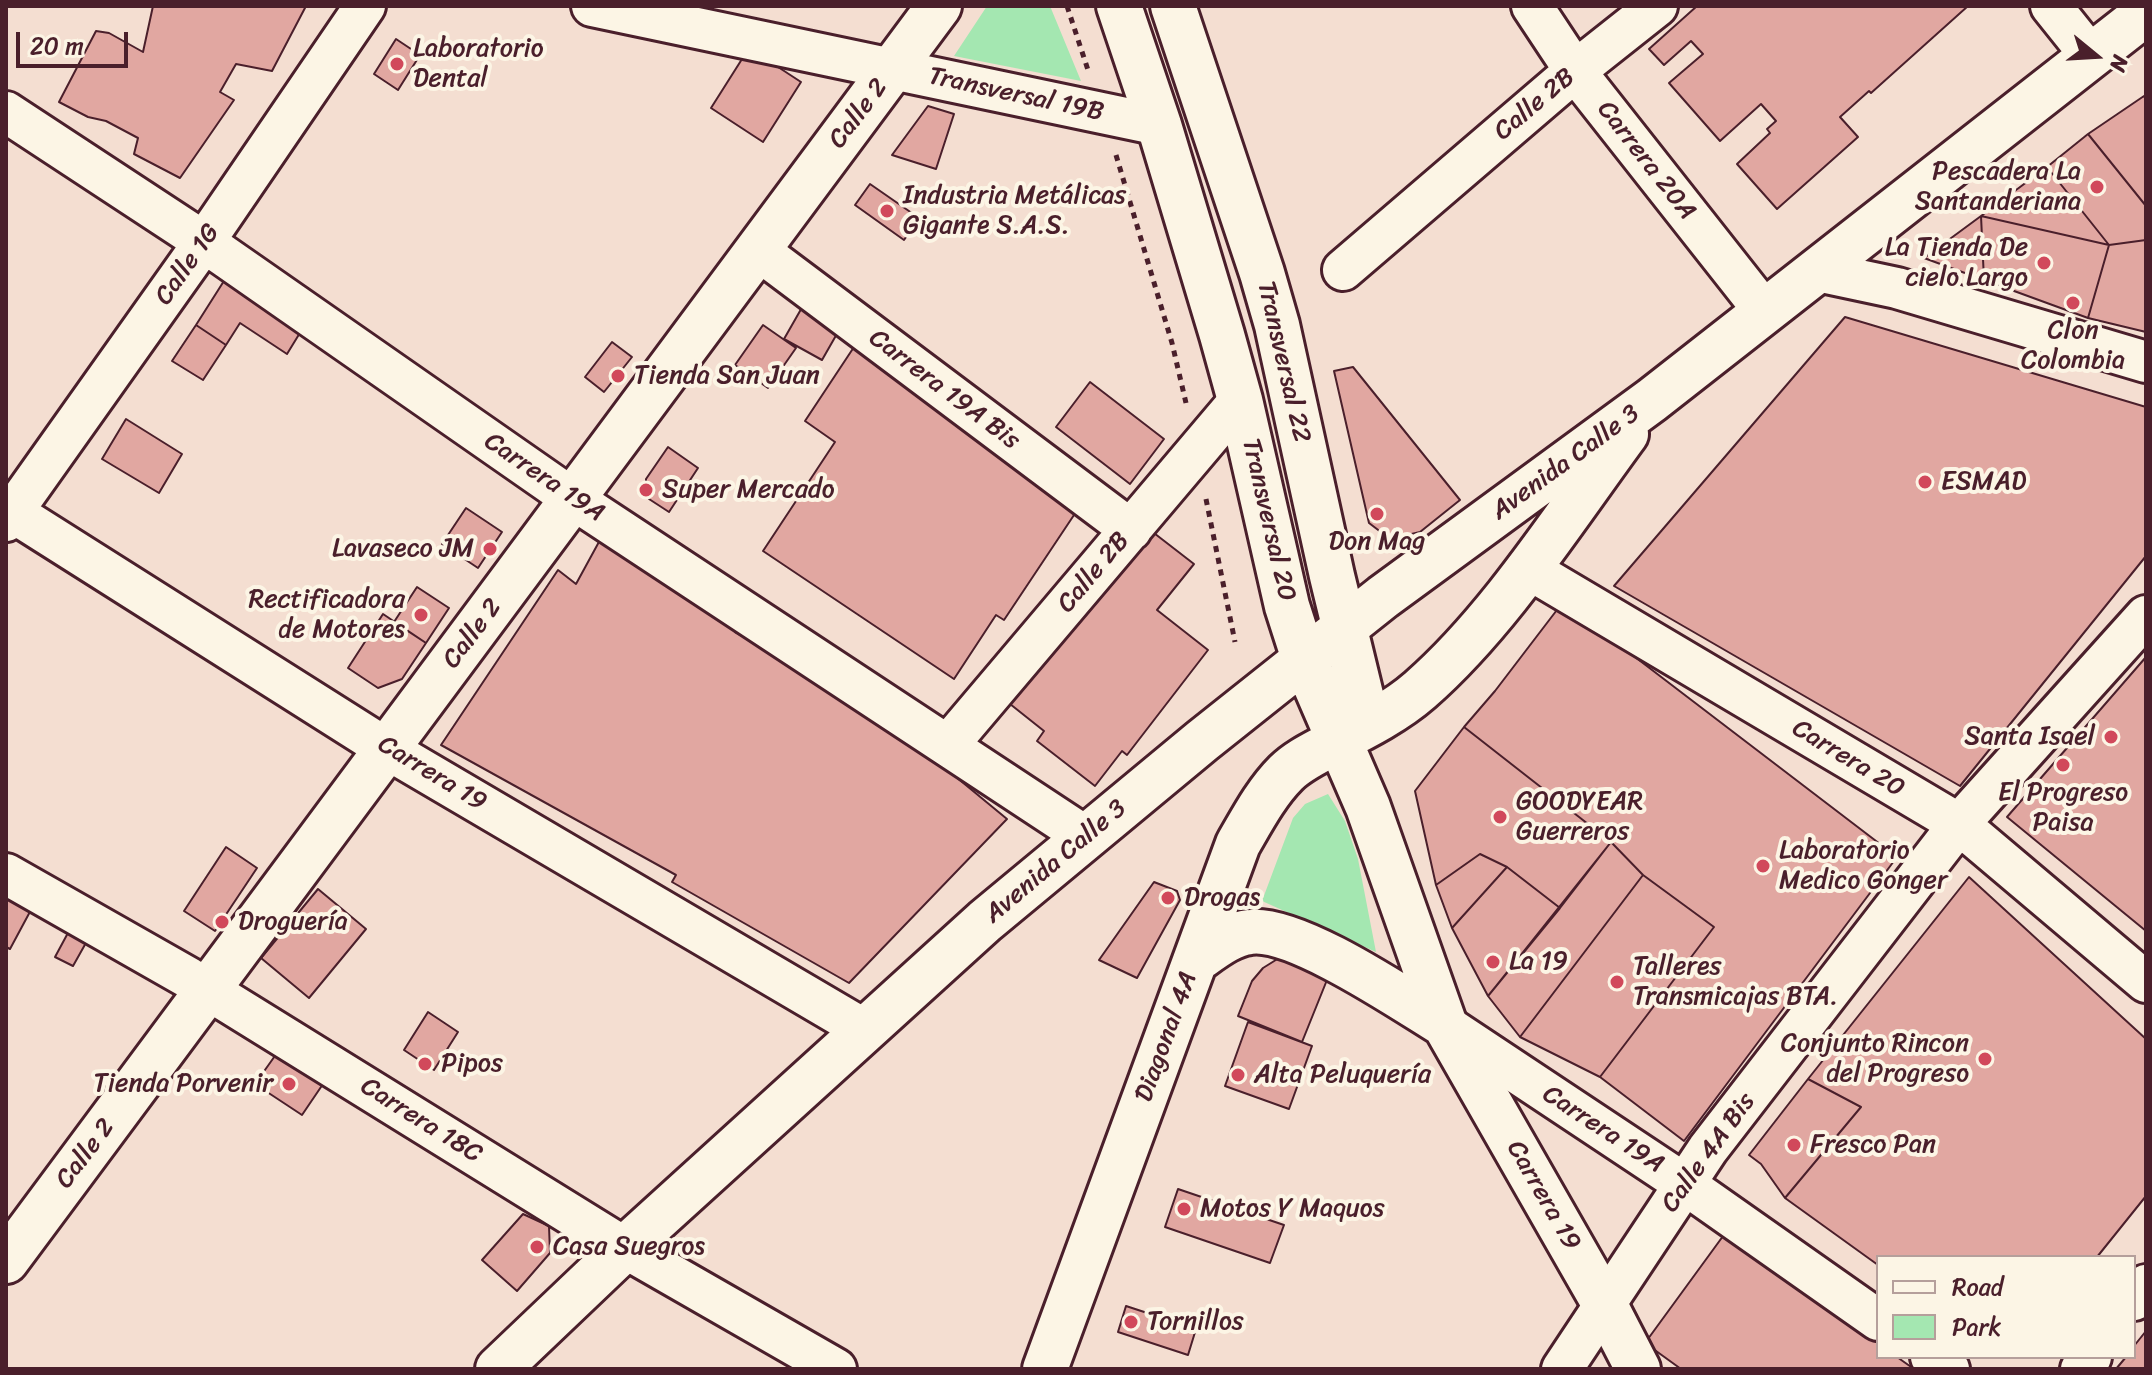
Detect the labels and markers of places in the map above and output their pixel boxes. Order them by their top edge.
place label: Laboratorio Dental [413,33,544,94]
marker: Laboratorio Dental [388,55,406,73]
place label: Pescadera La Santanderiana [1915,156,2081,218]
marker: Pescadera La Santanderiana [2088,178,2106,196]
place label: Industria Metálicas Gigante S.A.S. [903,180,1126,242]
marker: Industria Metálicas Gigante S.A.S. [878,202,896,220]
place label: La Tienda De cielo Largo [1885,232,2028,294]
marker: La Tienda De cielo Largo [2035,254,2053,272]
marker: Clon Colombia [2064,294,2082,312]
place label: Clon Colombia [2021,315,2125,376]
place label: Tienda San Juan [634,360,820,392]
marker: Tienda San Juan [609,367,627,385]
place label: ESMAD [1941,466,2026,498]
marker: ESMAD [1916,473,1934,491]
place label: Super Mercado [662,474,835,506]
marker: Super Mercado [637,481,655,499]
marker: Don Mag [1368,505,1386,523]
place label: Don Mag [1329,526,1425,558]
place label: Lavaseco JM [332,533,474,565]
marker: Lavaseco JM [481,540,499,558]
place label: Rectificadora de Motores [248,584,405,646]
marker: Rectificadora de Motores [412,606,430,624]
place label: Santa Isael [1964,721,2095,753]
marker: Santa Isael [2102,728,2120,746]
marker: El Progreso Paisa [2054,756,2072,774]
place label: El Progreso Paisa [1998,777,2128,838]
place label: GOODYEAR Guerreros [1516,786,1643,848]
marker: GOODYEAR Guerreros [1491,808,1509,826]
place label: Laboratorio Medico Gonger [1779,835,1948,896]
marker: Laboratorio Medico Gonger [1754,857,1772,875]
place label: Drogas [1184,882,1260,914]
marker: Drogas [1159,889,1177,907]
place label: Droguería [238,906,348,938]
marker: Droguería [213,913,231,931]
place label: La 19 [1509,946,1568,978]
place label: Talleres Transmicajas BTA. [1633,951,1838,1012]
marker: La 19 [1484,953,1502,971]
marker: Talleres Transmicajas BTA. [1608,973,1626,991]
place label: Conjunto Rincon del Progreso [1781,1028,1969,1090]
place label: Pipos [441,1048,503,1080]
marker: Conjunto Rincon del Progreso [1976,1050,1994,1068]
marker: Pipos [416,1055,434,1073]
place label: Alta Peluquería [1254,1059,1431,1091]
marker: Alta Peluquería [1229,1066,1247,1084]
place label: Tienda Porvenir [93,1068,273,1100]
marker: Tienda Porvenir [280,1075,298,1093]
place label: Fresco Pan [1810,1129,1936,1161]
marker: Fresco Pan [1785,1136,1803,1154]
place label: Motos Y Maquos [1200,1193,1385,1225]
marker: Motos Y Maquos [1175,1200,1193,1218]
place label: Casa Suegros [553,1231,705,1263]
marker: Casa Suegros [528,1238,546,1256]
place label: Tornillos [1147,1306,1244,1338]
marker: Tornillos [1122,1313,1140,1331]

